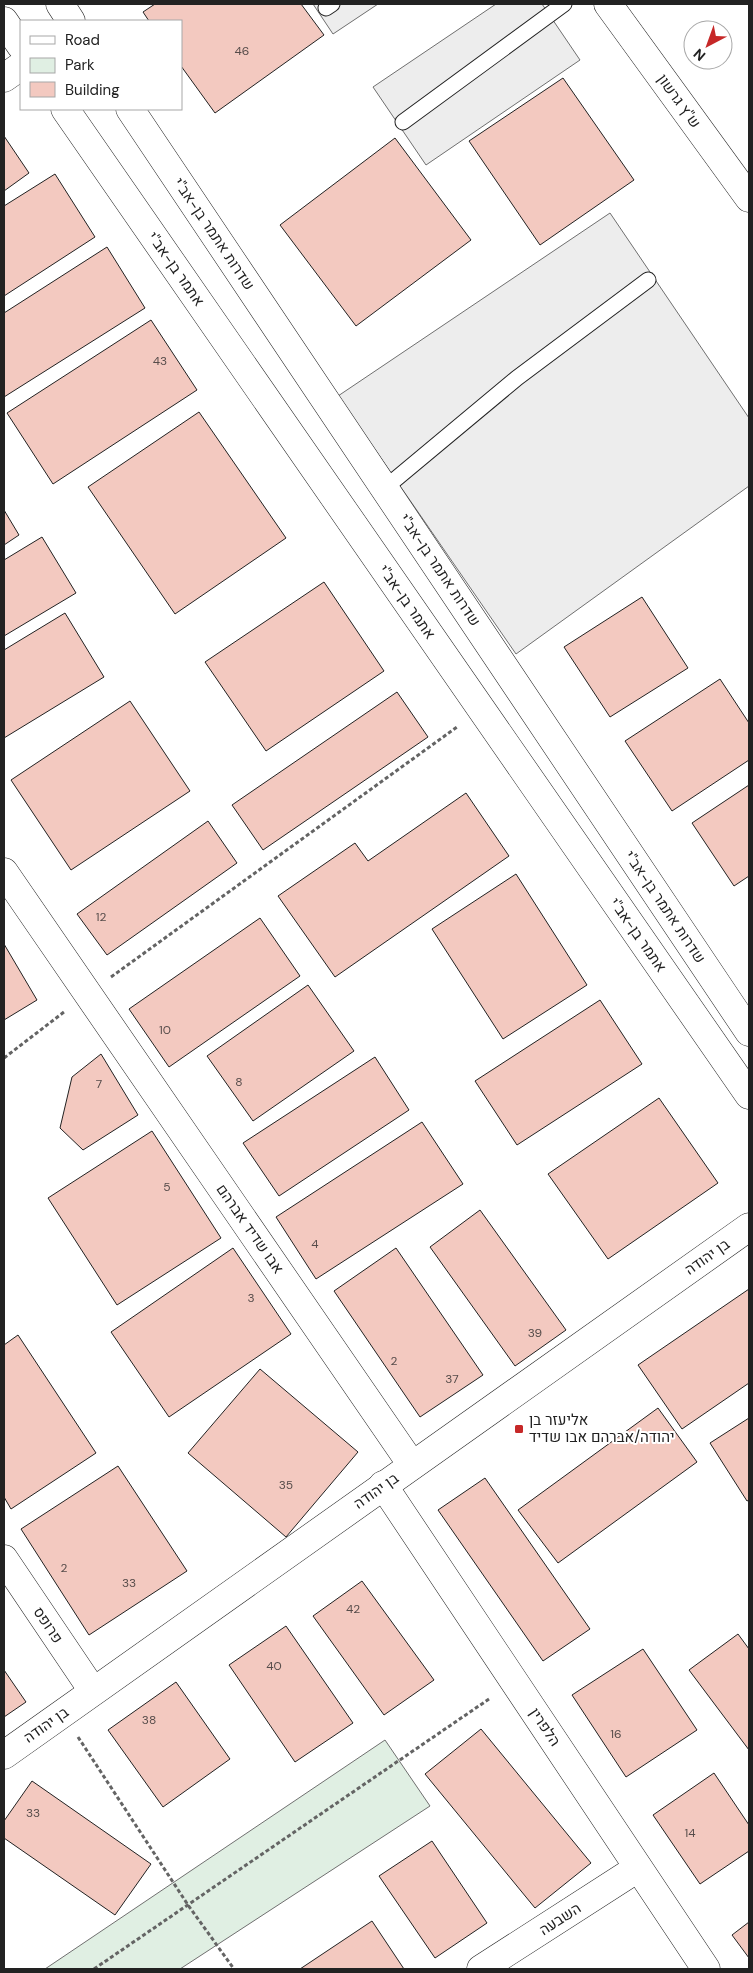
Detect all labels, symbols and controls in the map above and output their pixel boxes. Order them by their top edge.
legend [20,20,182,110]
north arrow [683,20,733,70]
text: Road [65,30,100,50]
house number: 46 [235,43,249,59]
text: N [690,45,709,65]
text: Park [65,55,95,75]
street label: ש"ץ גרשון [653,70,705,132]
text: Building [65,80,120,100]
street label: שדרות אתמר בן-אב"י [170,174,258,294]
street label: אתמר בן-אב"י [144,228,208,310]
house number: 43 [153,353,167,369]
street label: שדרות אתמר בן-אב"י [396,510,484,630]
street label: אתמר בן-אב"י [375,561,439,643]
street label: שדרות אתמר בן-אב"י [621,847,709,967]
street label: אתמר בן-אב"י [606,894,670,976]
house number: 12 [96,909,106,925]
house number: 10 [159,1022,171,1038]
house number: 8 [235,1074,243,1090]
house number: 7 [96,1076,102,1092]
house number: 5 [163,1179,171,1195]
street label: אבו שדיד אברהם [212,1180,288,1278]
street label: בן יהודה [681,1234,734,1280]
house number: 4 [311,1236,319,1252]
house number: 3 [247,1290,255,1306]
house number: 39 [528,1325,542,1341]
house number: 2 [391,1353,398,1369]
house number: 37 [445,1371,459,1387]
place label: אליעזר בן יהודה/אברהם אבו שדיד [529,1410,675,1447]
marker: אליעזר בן יהודה/אברהם אבו שדיד [513,1423,525,1435]
street label: בן יהודה [350,1468,403,1514]
house number: 35 [279,1477,293,1493]
house number: 2 [61,1560,68,1576]
house number: 33 [122,1575,136,1591]
house number: 42 [346,1601,360,1617]
street label: פרופס [28,1603,68,1647]
house number: 40 [266,1658,282,1674]
street label: בן יהודה [20,1702,73,1748]
street label: הלפרין [525,1704,565,1750]
house number: 38 [142,1712,156,1728]
house number: 16 [610,1726,622,1742]
house number: 33 [26,1805,40,1821]
house number: 14 [684,1825,696,1841]
street label: השבעה [535,1898,585,1940]

